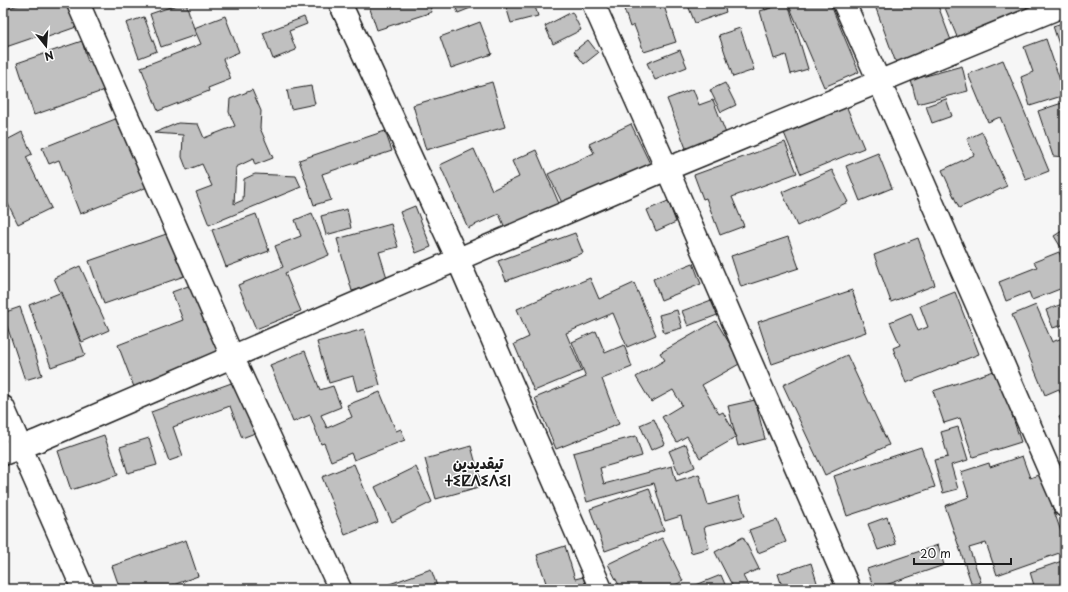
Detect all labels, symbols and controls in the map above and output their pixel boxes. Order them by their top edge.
north arrow [26,26,66,66]
text: N [42,47,56,66]
district label: تيقديدين ⵜⵉⵇⴷⵉⴷⵉⵏ [445,451,511,491]
scale bar [914,540,1011,566]
text: 20 m [920,544,951,562]

